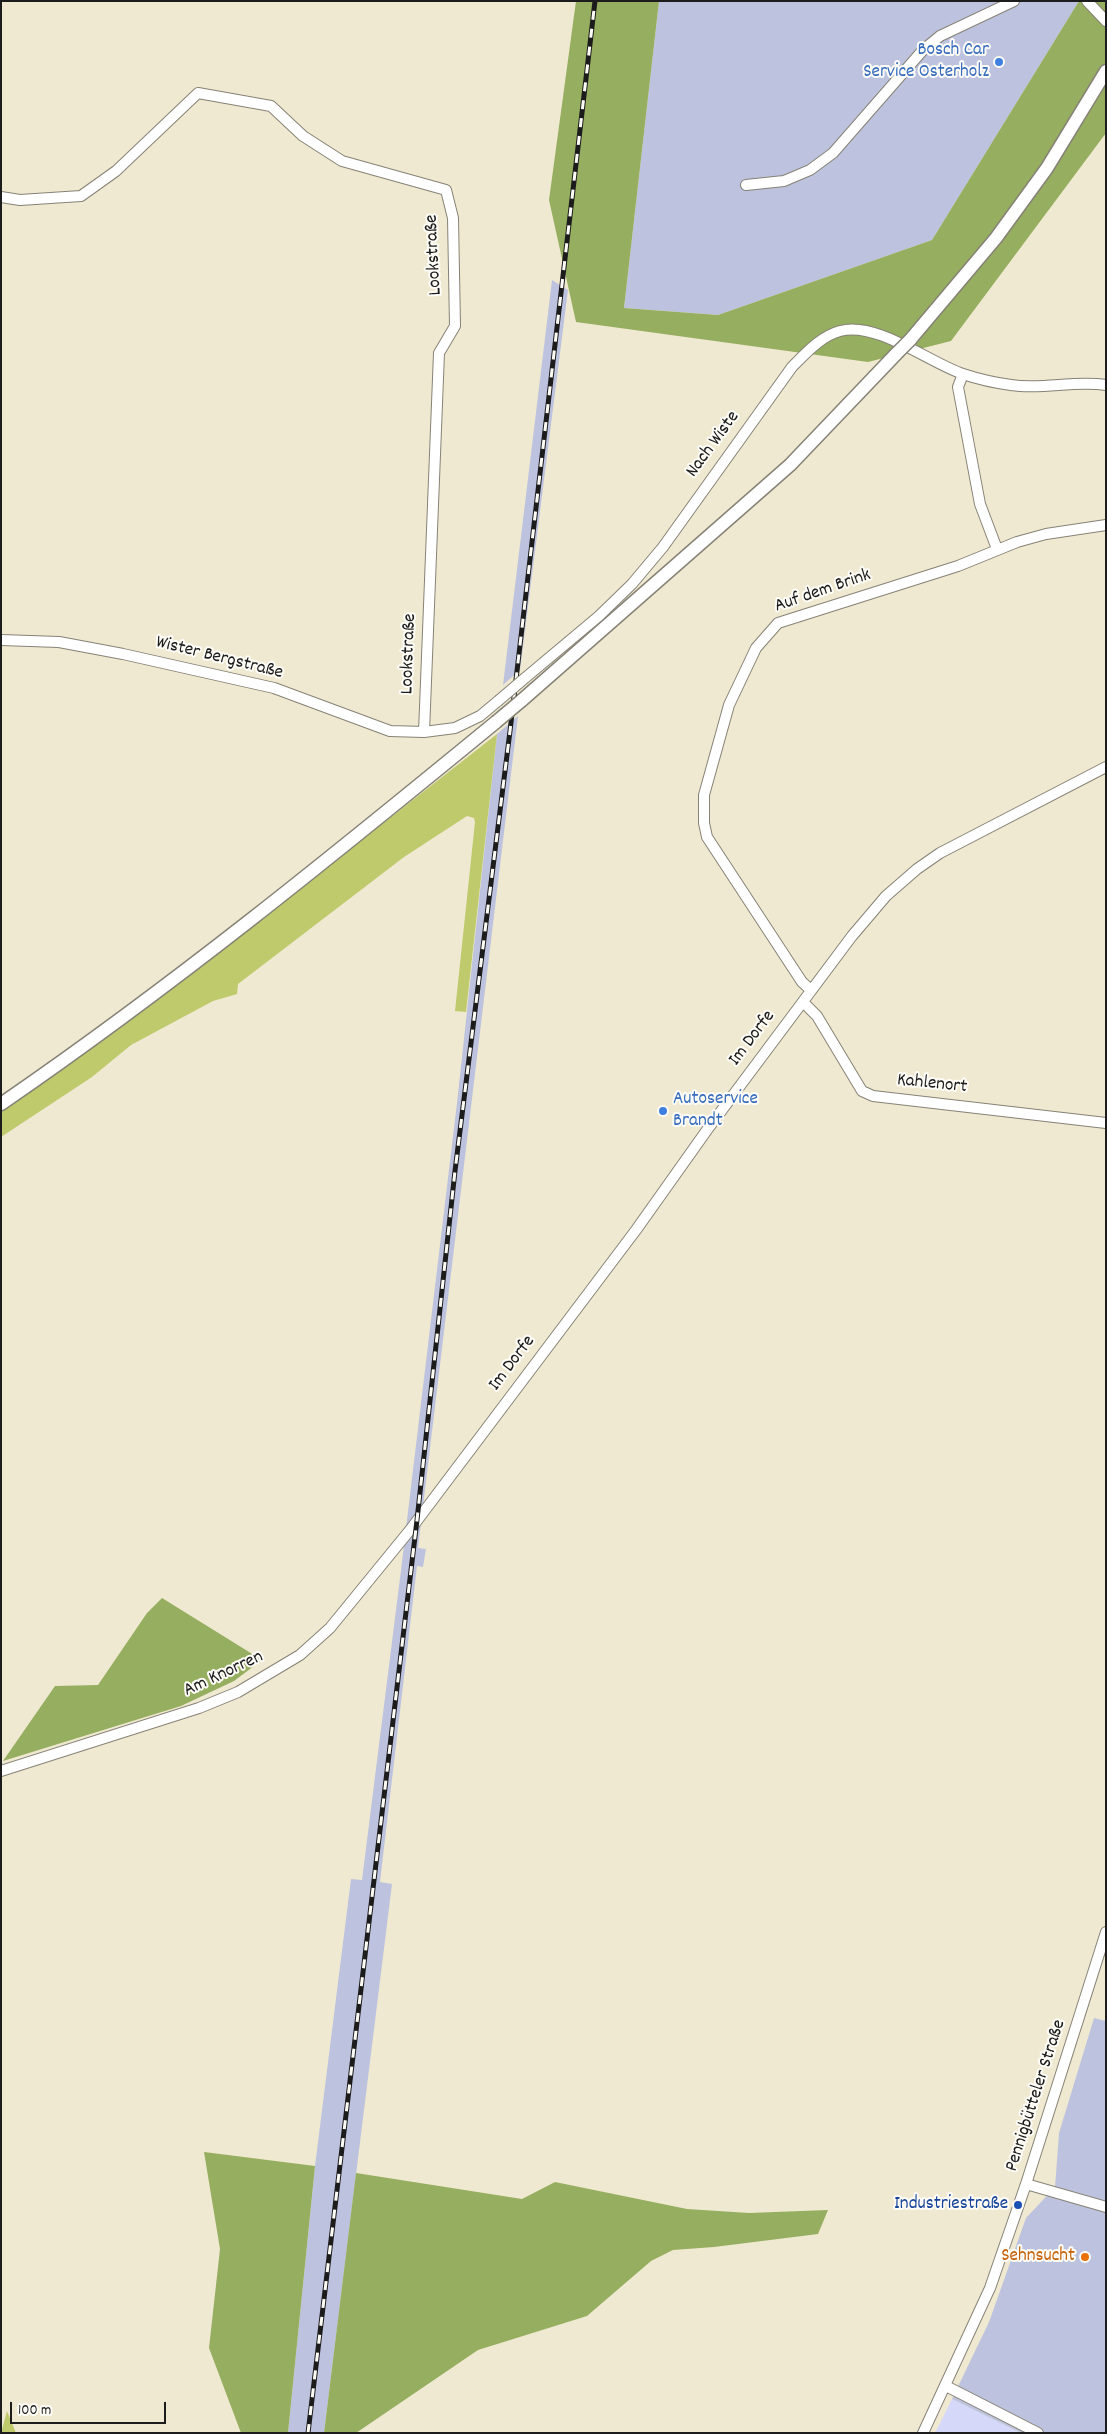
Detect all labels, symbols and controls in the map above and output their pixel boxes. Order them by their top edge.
place label: Bosch Car Service Osterholz [863,40,989,84]
marker: Bosch Car Service Osterholz [993,56,1005,68]
street label: Lookstraße [422,214,448,296]
street label: Nach Wiste [682,407,746,483]
street label: Auf dem Brink [772,565,874,619]
street label: Lookstraße [397,613,423,695]
street label: Wister Bergstraße [153,632,285,686]
street label: Im Dorfe [725,1007,781,1071]
street label: Kahlenort [896,1070,968,1100]
place label: Autoservice Brandt [673,1089,758,1133]
marker: Autoservice Brandt [657,1105,669,1117]
street label: Im Dorfe [485,1332,541,1396]
street label: Am Knorren [181,1647,267,1703]
street label: Pennigbütteler Straße [1002,2017,1072,2175]
place label: Industriestraße [894,2194,1008,2216]
marker: Industriestraße [1012,2199,1024,2211]
place label: Sehnsucht [1001,2246,1075,2268]
marker: Sehnsucht [1079,2251,1091,2263]
scale bar [12,2392,169,2424]
text: 100 m [18,2400,51,2422]

